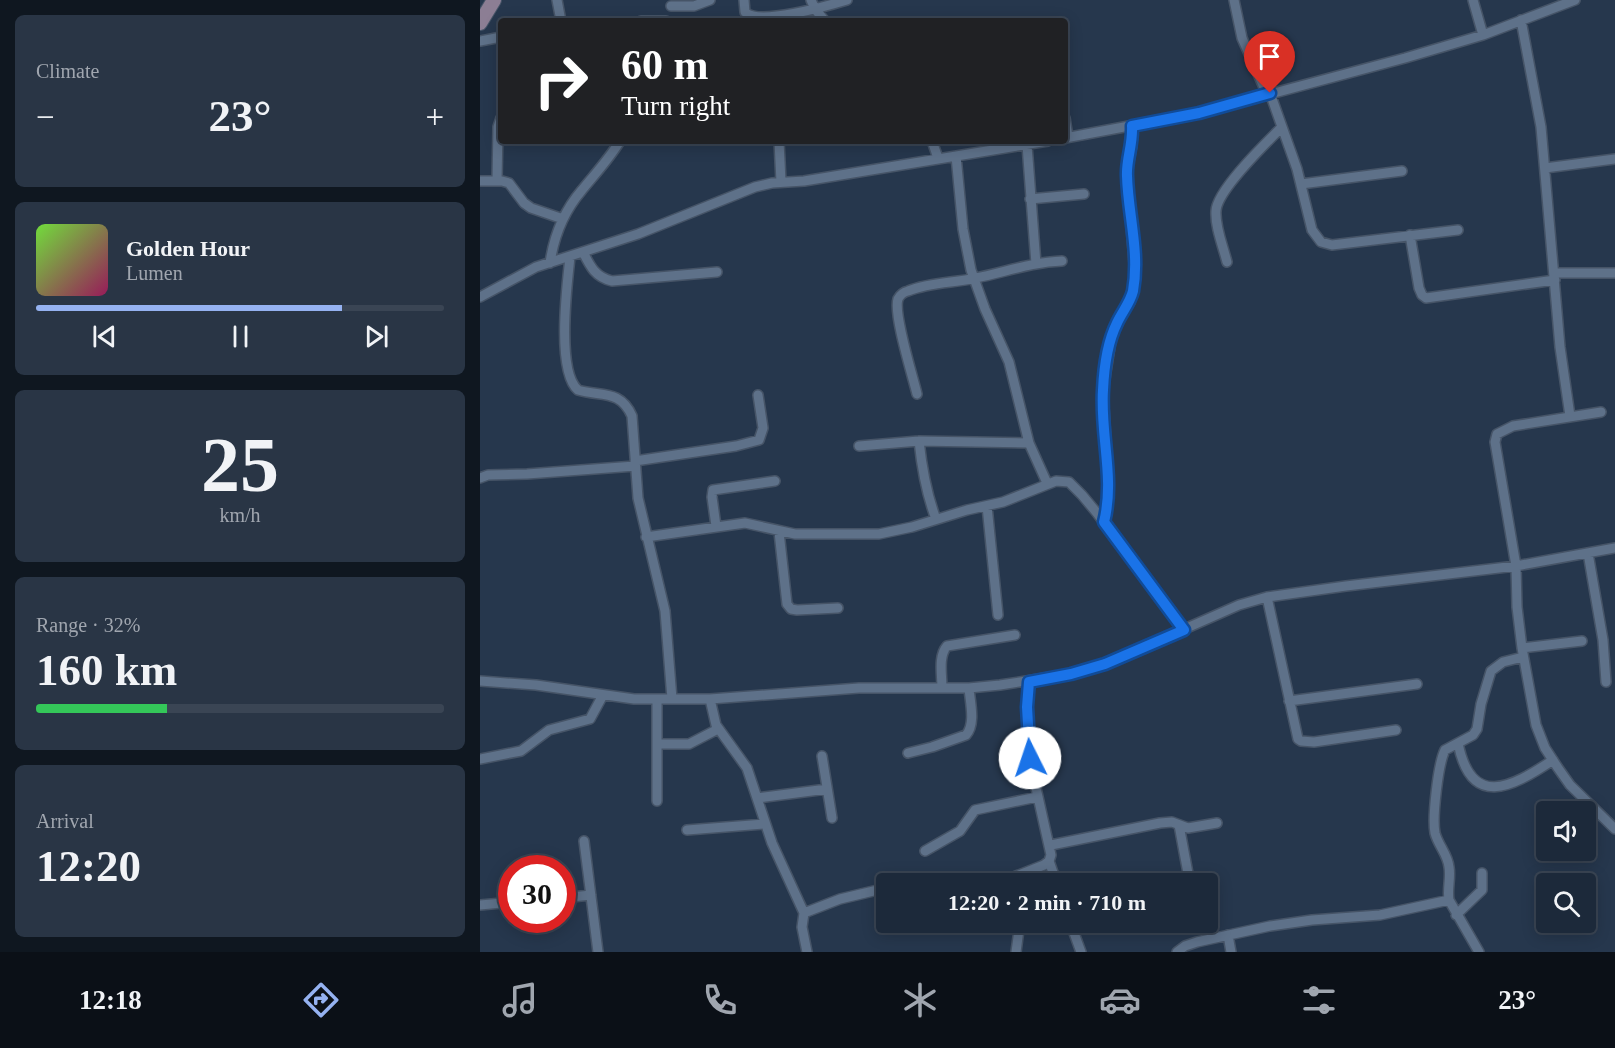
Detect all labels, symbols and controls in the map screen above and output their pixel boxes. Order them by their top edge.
pin [1244,31,1295,93]
icon: arrive [1253,40,1286,73]
icon: right [522,42,600,120]
text: 60 m [621,42,709,88]
text: Climate [36,60,99,82]
text: 23° [209,91,272,141]
text: Turn right [621,91,730,121]
text: − [36,99,55,135]
text: + [425,99,444,135]
text: Golden Hour [126,236,250,261]
text: Lumen [126,262,183,284]
icon: previous [88,320,121,353]
icon: pause [224,320,257,353]
icon: next [360,320,393,353]
text: 25 [201,421,279,508]
text: km/h [219,504,261,526]
text: Range · 32% [36,614,140,636]
text: 160 km [36,645,177,695]
position arrow [998,726,1062,790]
map controls [1536,801,1596,933]
button: sound [1536,801,1596,861]
text: Arrival [36,810,94,832]
text: 12:20 [36,841,141,891]
speed limit sign: 30 [498,855,576,933]
button: search [1536,873,1596,933]
text: 12:20 · 2 min · 710 m [948,890,1146,915]
icon: directions [300,979,342,1021]
icon: music [499,979,541,1021]
icon: phone [699,979,741,1021]
icon: climate [899,979,941,1021]
icon: car [1099,979,1141,1021]
icon: filters [1298,979,1340,1021]
text: 12:18 [79,985,142,1015]
text: 23° [1498,985,1536,1015]

